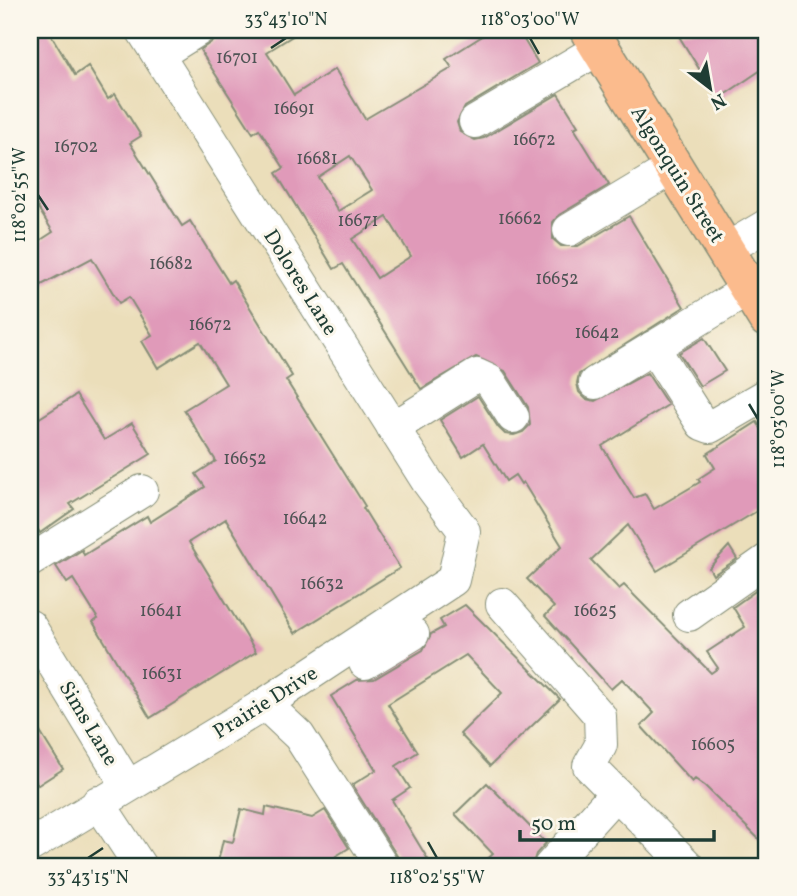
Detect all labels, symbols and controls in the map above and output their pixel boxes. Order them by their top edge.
text: 33°43'10"N [244,8,328,33]
text: 118°03'00"W [480,8,580,33]
house number: 16701 [216,46,258,71]
north arrow [674,52,744,122]
text: N [705,86,730,116]
house number: 16691 [273,97,315,122]
street label: Algonquin Street [623,101,731,249]
house number: 16672 [512,128,556,153]
house number: 16702 [54,135,98,160]
text: 118°02'55"W [8,147,33,243]
house number: 16681 [296,147,338,172]
house number: 16662 [498,207,542,232]
house number: 16671 [338,209,378,234]
street label: Dolores Lane [256,224,344,342]
house number: 16682 [149,252,193,277]
house number: 16652 [535,267,579,292]
house number: 16672 [188,313,232,338]
house number: 16642 [574,321,620,346]
text: 118°03'00"W [767,369,792,469]
house number: 16652 [223,447,267,472]
house number: 16642 [282,507,328,532]
house number: 16632 [300,572,344,597]
house number: 16641 [140,599,182,624]
house number: 16625 [573,599,617,624]
street label: Prairie Drive [208,660,324,747]
house number: 16631 [141,662,183,687]
street label: Sims Lane [51,676,124,772]
house number: 16605 [691,733,735,758]
scale bar [520,798,715,842]
text: 50 m [531,810,576,839]
text: 33°43'15"N [47,866,129,891]
text: 118°02'55"W [389,866,485,891]

